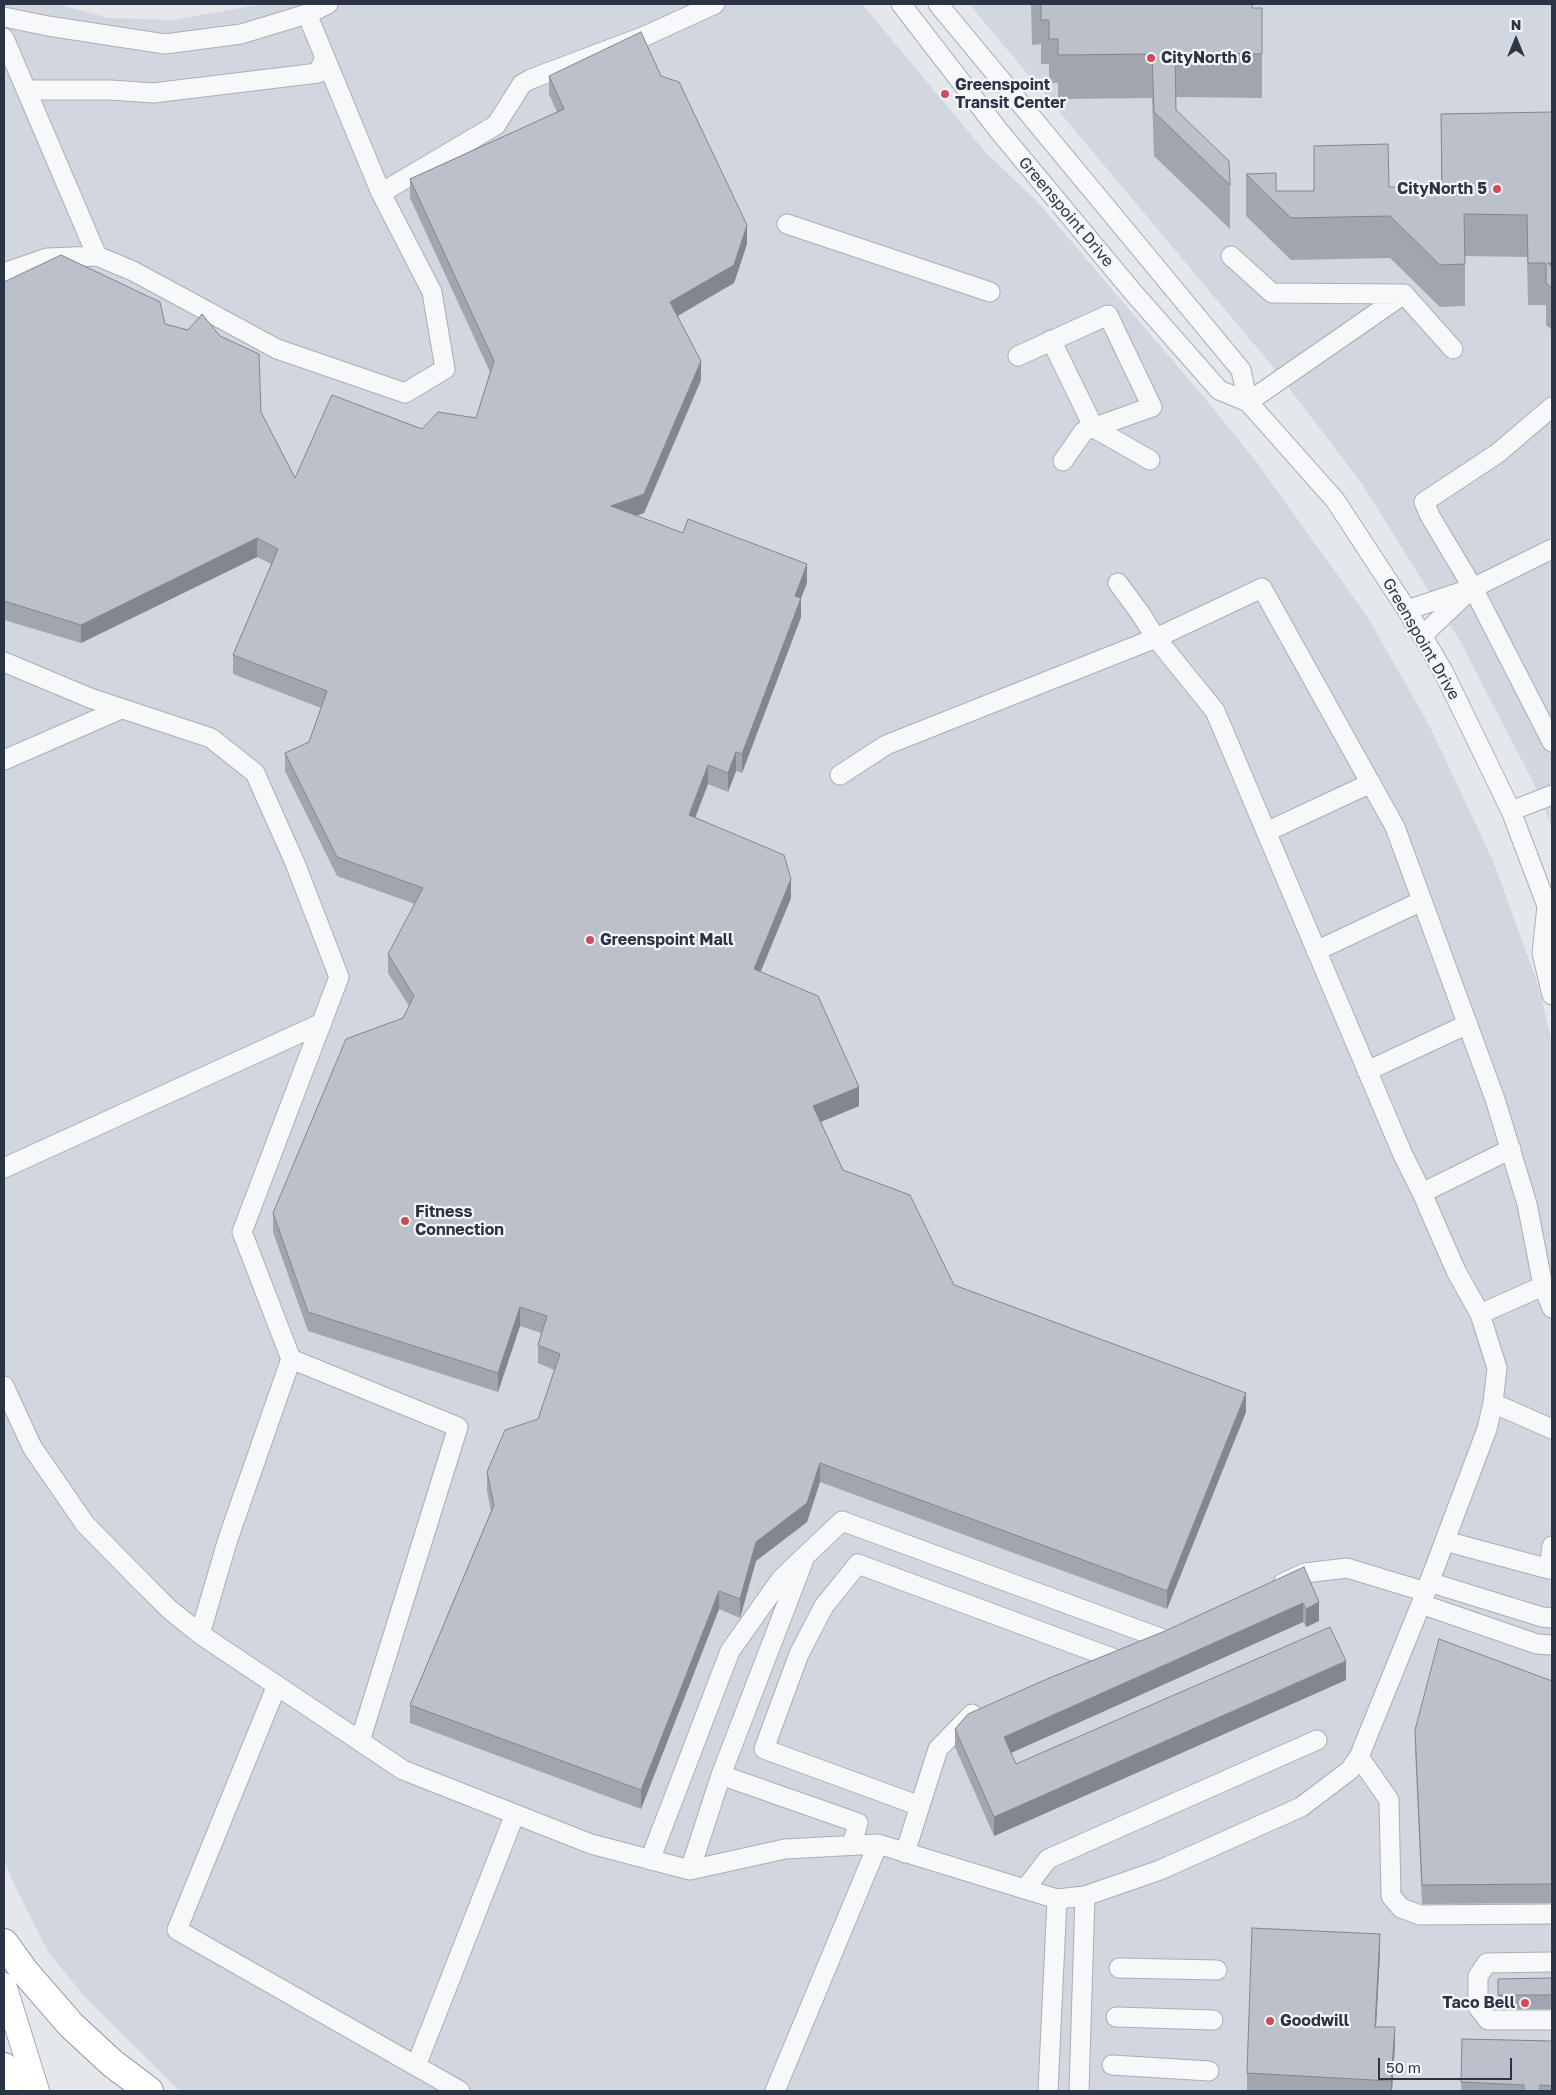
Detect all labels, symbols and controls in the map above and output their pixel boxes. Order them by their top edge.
north arrow [1491,15,1541,65]
text: N [1511,16,1521,33]
place label: CityNorth 6 [1161,48,1251,68]
marker: CityNorth 6 [1145,52,1157,64]
place label: Greenspoint Transit Center [955,75,1066,113]
marker: Greenspoint Transit Center [939,88,951,100]
street label: Greenspoint Drive [1014,153,1118,271]
place label: CityNorth 5 [1397,179,1487,199]
marker: CityNorth 5 [1491,183,1503,195]
street label: Greenspoint Drive [1378,575,1464,703]
place label: Greenspoint Mall [600,930,733,950]
marker: Greenspoint Mall [584,934,596,946]
place label: Fitness Connection [415,1202,504,1240]
marker: Fitness Connection [399,1215,411,1227]
place label: Taco Bell [1442,1993,1515,2013]
marker: Taco Bell [1519,1997,1531,2009]
place label: Goodwill [1280,2011,1349,2031]
marker: Goodwill [1264,2015,1276,2027]
scale bar [1381,2048,1515,2080]
text: 50 m [1386,2058,1421,2076]

